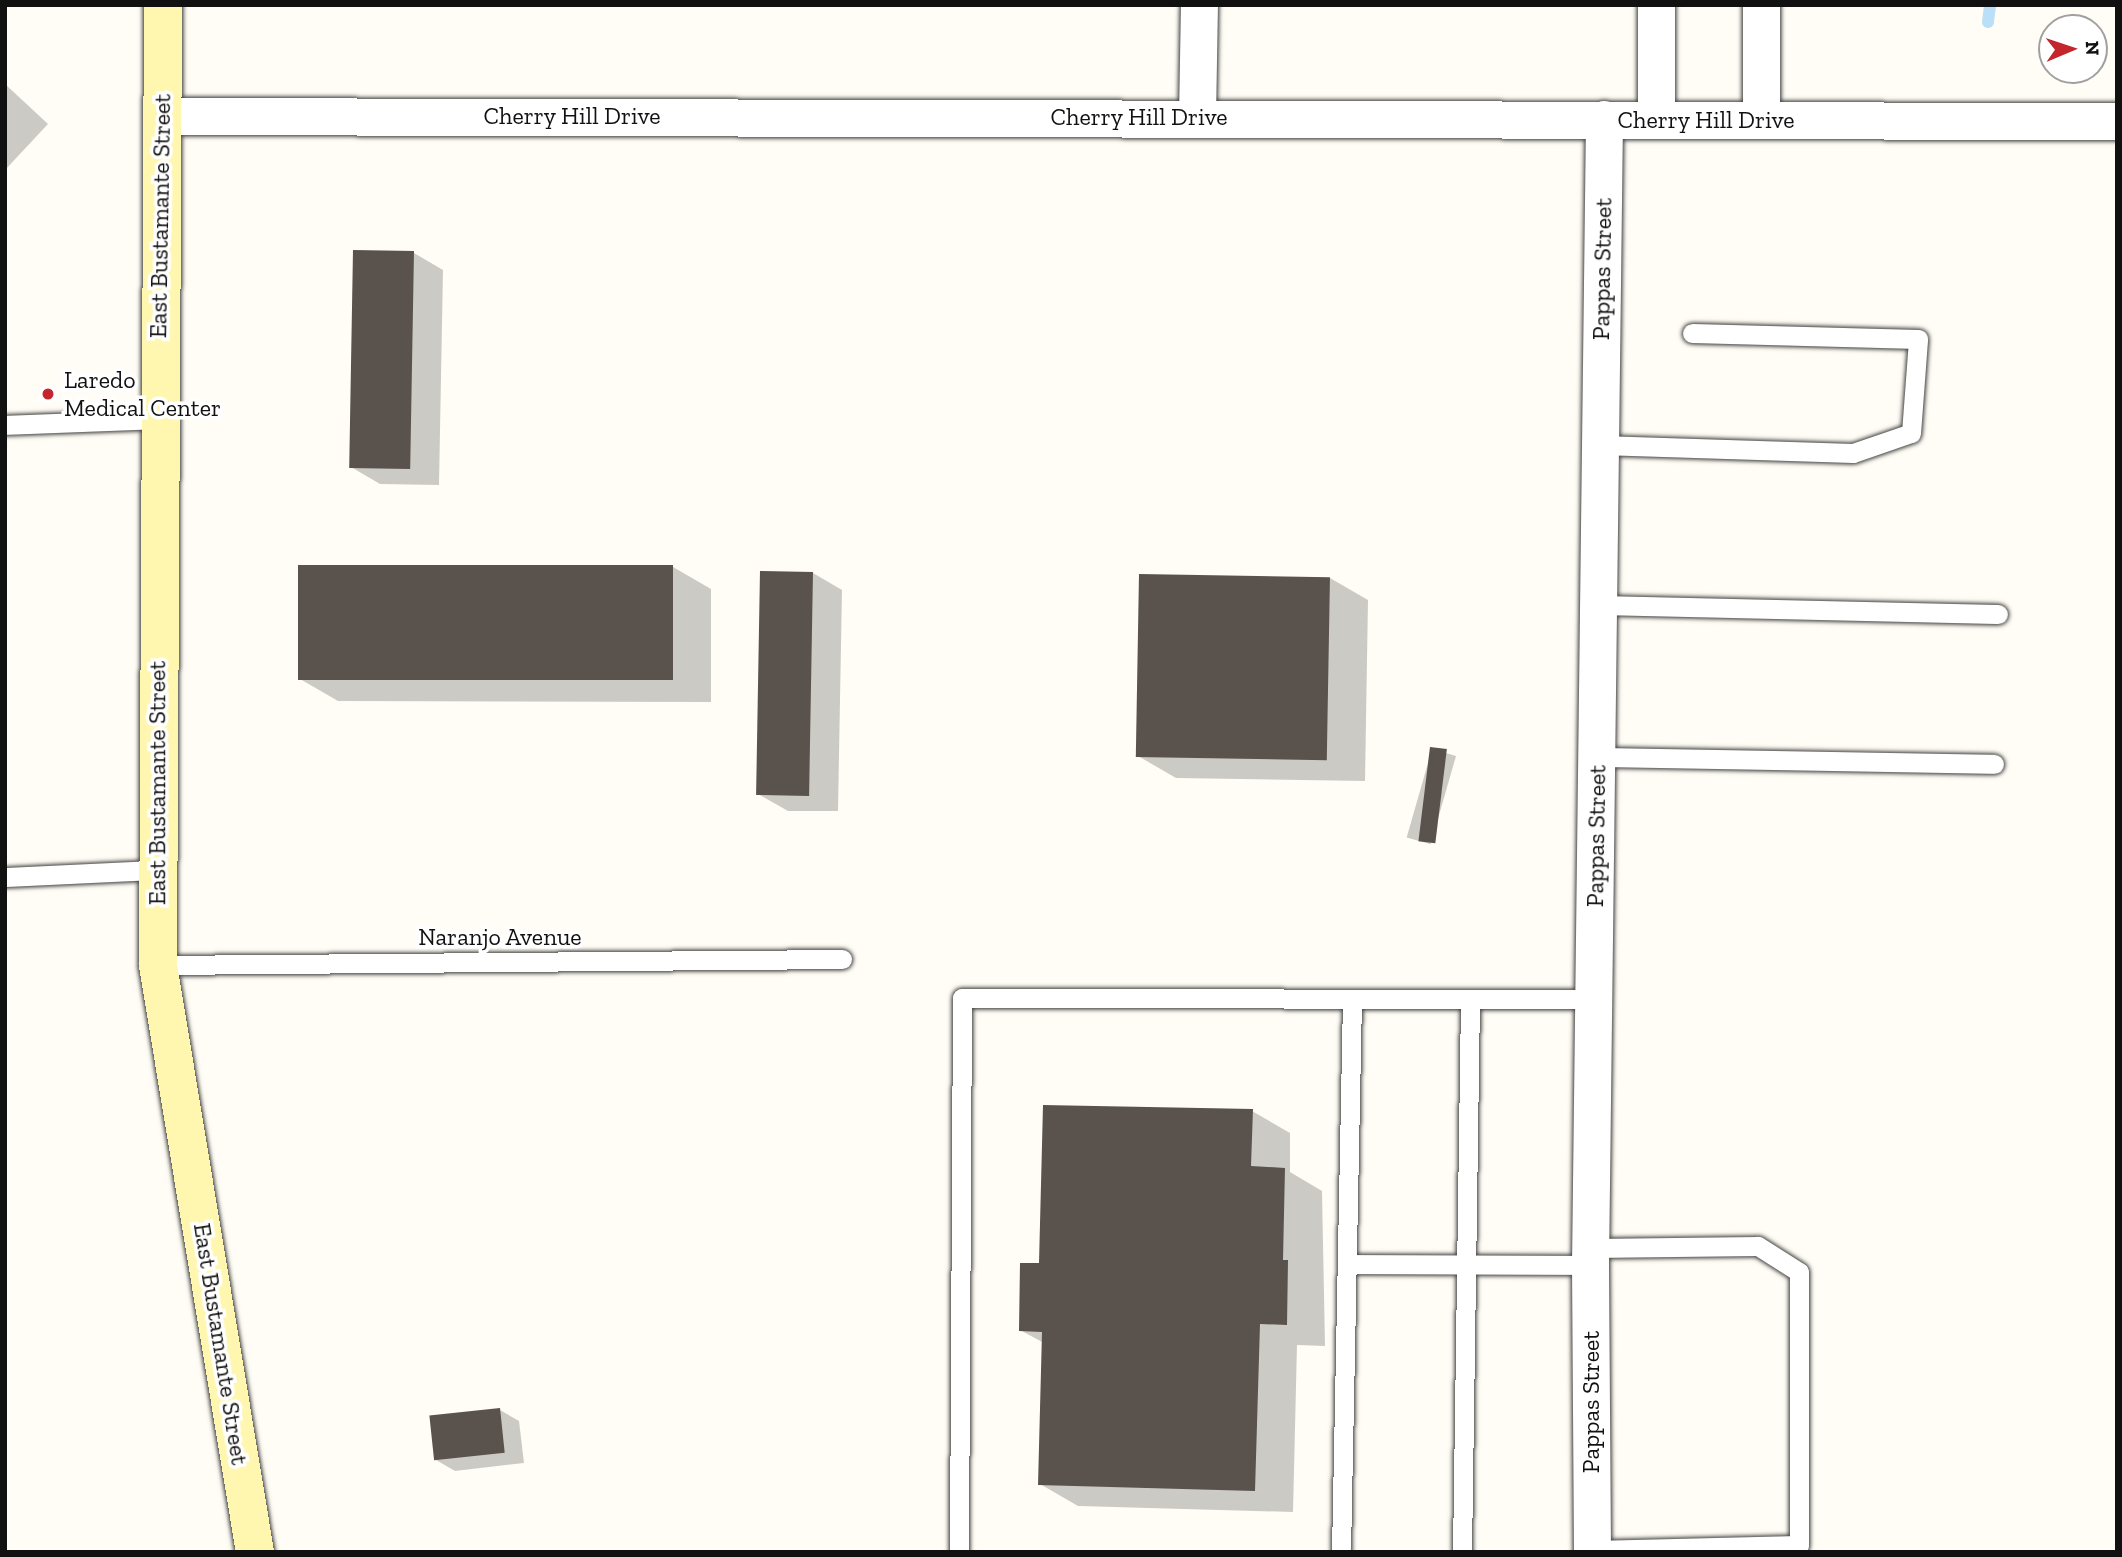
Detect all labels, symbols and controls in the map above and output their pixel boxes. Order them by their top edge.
north arrow [2038,14,2108,84]
text: N [2081,41,2104,56]
street label: East Bustamante Street [143,94,177,338]
street label: Cherry Hill Drive [483,102,661,130]
street label: Cherry Hill Drive [1050,103,1228,131]
street label: Cherry Hill Drive [1617,106,1795,134]
street label: Pappas Street [1586,198,1618,340]
place label: Laredo Medical Center [64,366,221,422]
marker: Laredo Medical Center [38,384,58,404]
street label: East Bustamante Street [143,661,171,905]
street label: Pappas Street [1580,765,1612,907]
street label: Naranjo Avenue [418,923,582,951]
street label: East Bustamante Street [188,1221,254,1467]
street label: Pappas Street [1577,1331,1605,1473]

